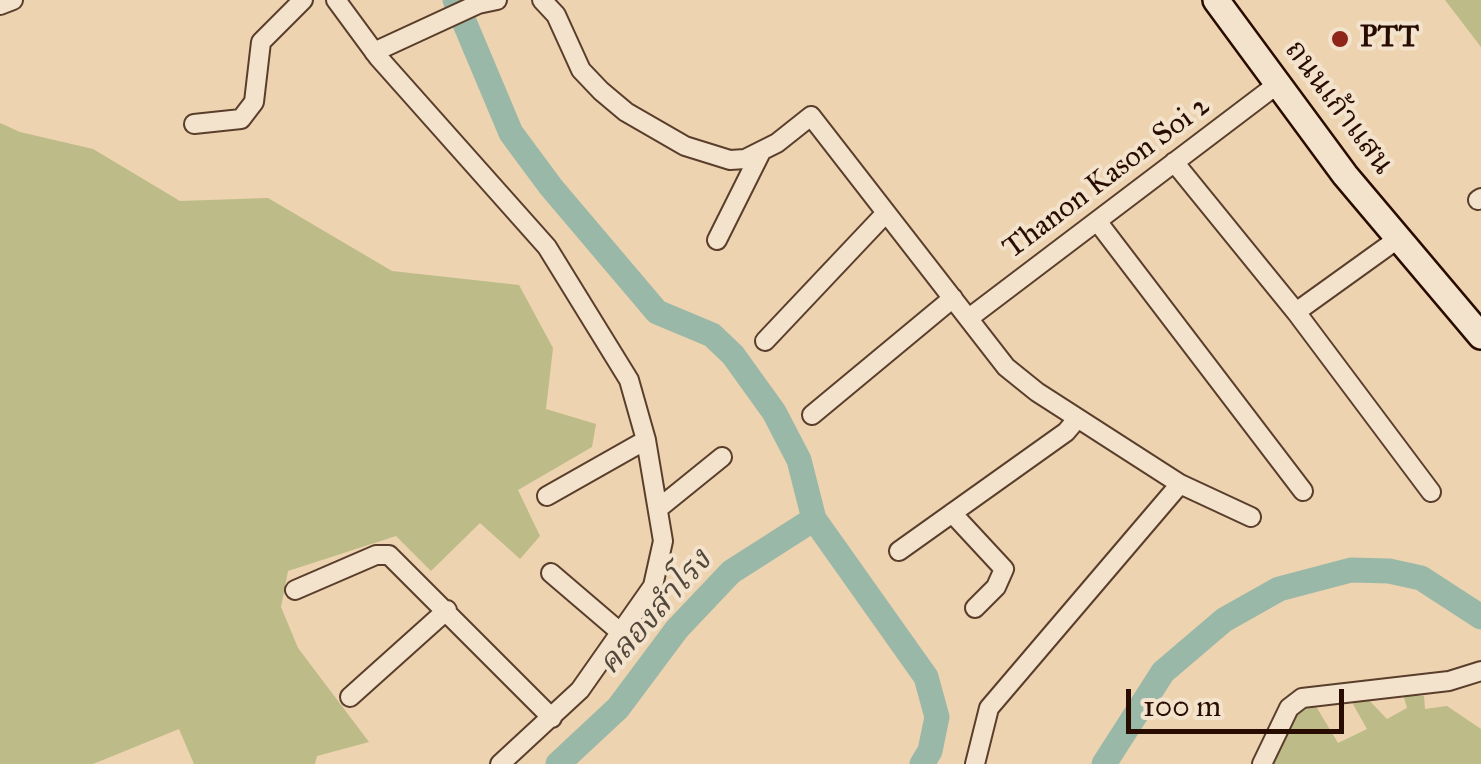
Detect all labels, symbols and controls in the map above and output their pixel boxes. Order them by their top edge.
place label: PTT [1360,21,1419,57]
marker: PTT [1329,28,1351,50]
street label: ถนนเก้าแสน [1276,34,1400,182]
street label: Thanon Kason Soi 2 [997,89,1217,267]
water label: คลองสำโรง [591,543,721,683]
scale bar [1131,669,1348,731]
text: 100 m [1143,688,1221,724]

